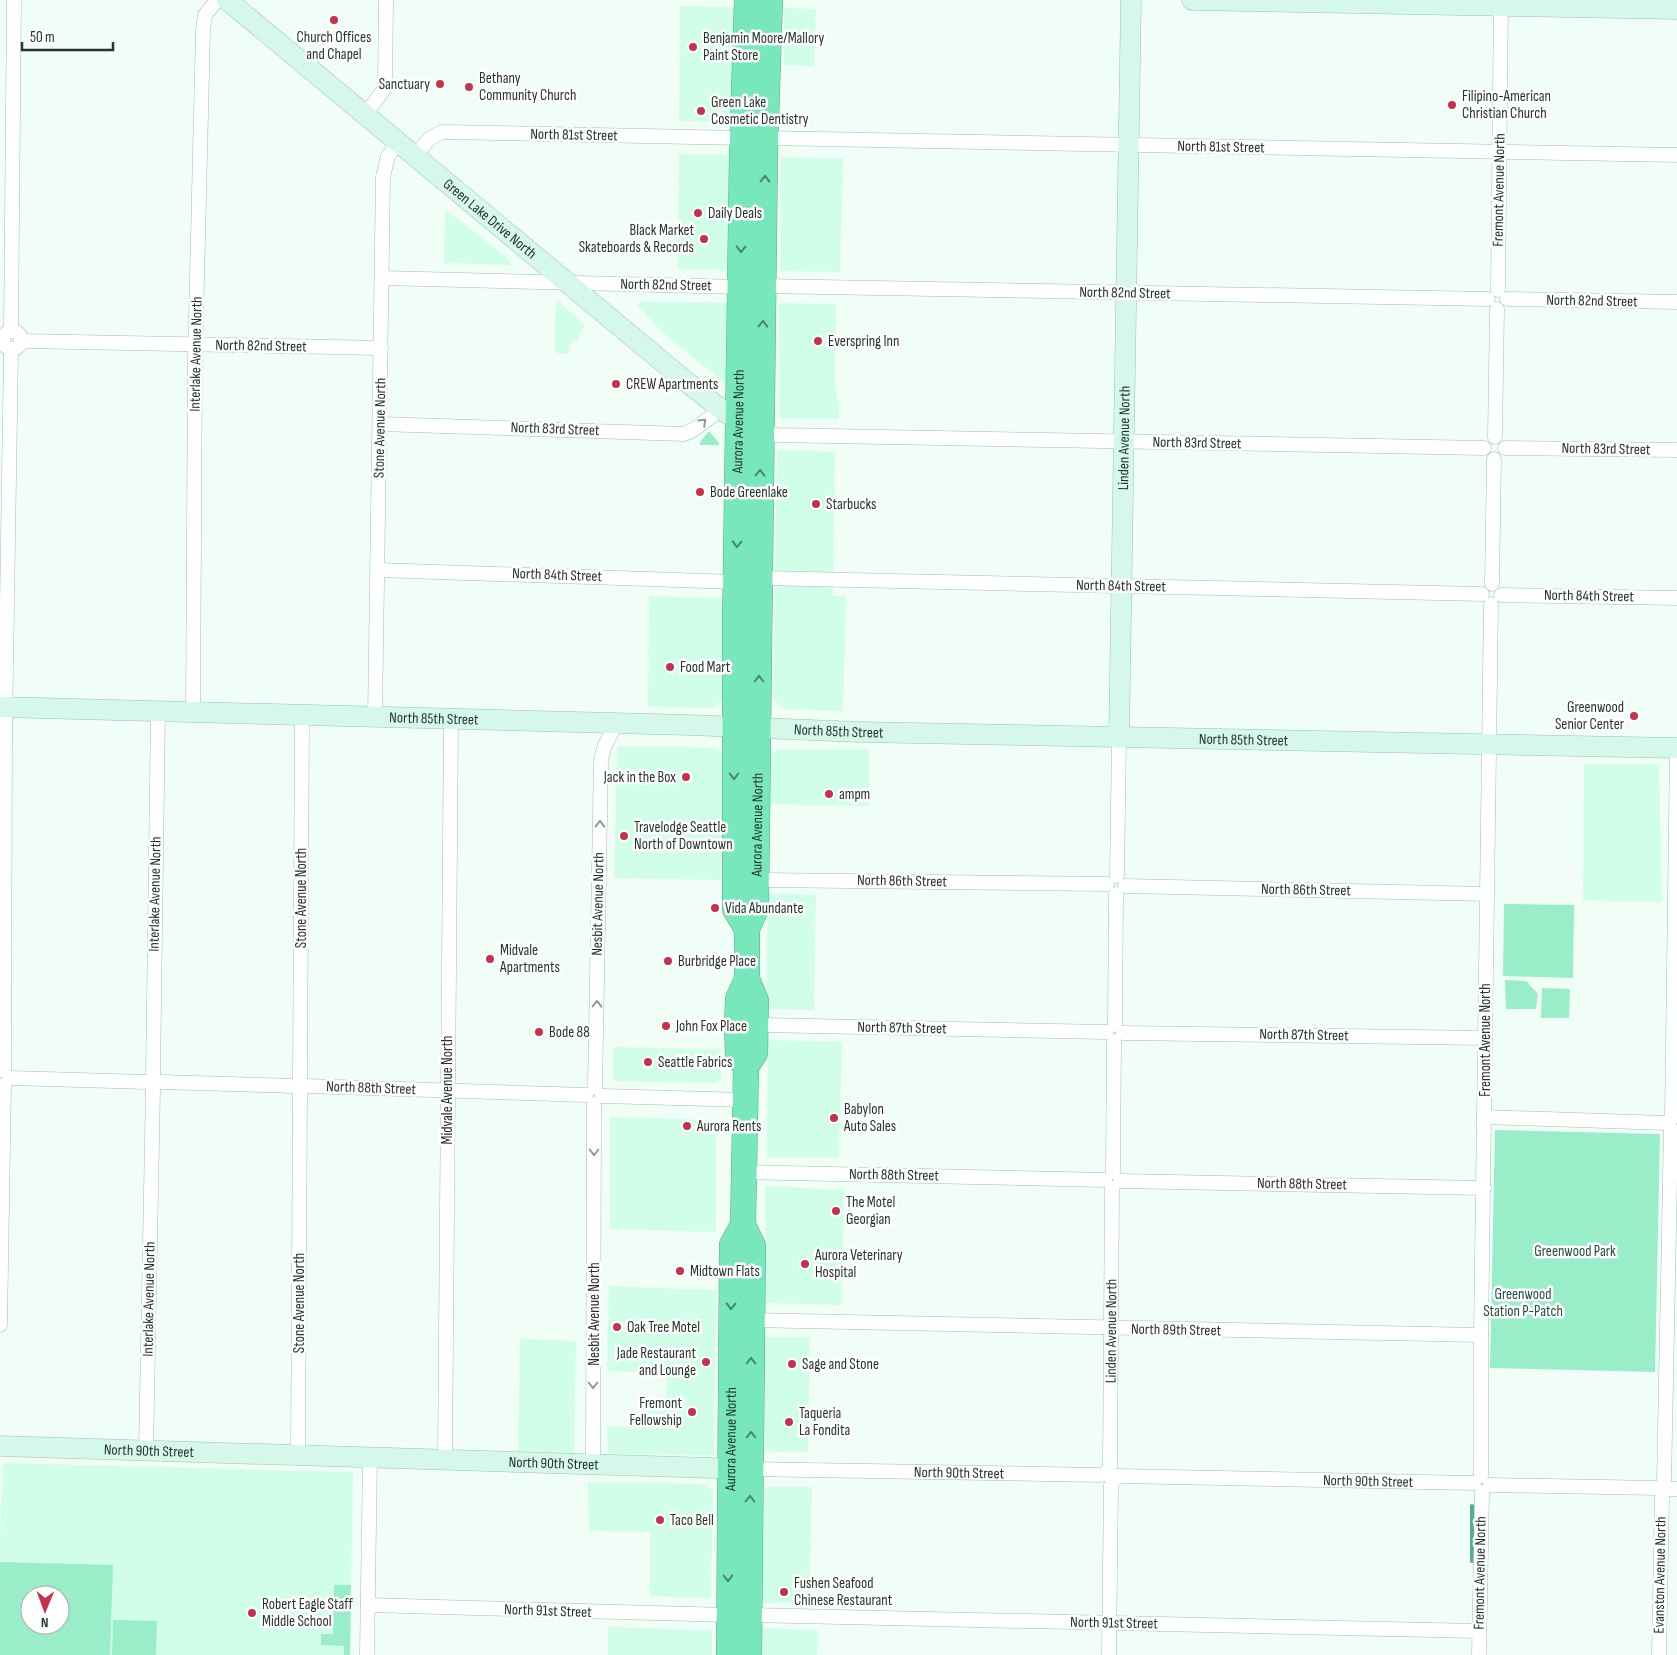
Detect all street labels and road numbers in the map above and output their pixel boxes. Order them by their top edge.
street label: North 81st Street [530,125,618,145]
street label: Fremont Avenue North [1489,133,1509,247]
street label: North 81st Street [1177,137,1265,157]
street label: Green Lake Drive North [439,174,541,263]
street label: North 82nd Street [620,275,712,295]
street label: North 82nd Street [1079,283,1171,303]
street label: North 82nd Street [1546,291,1638,311]
street label: Interlake Avenue North [185,296,207,412]
street label: North 82nd Street [215,336,307,356]
street label: Aurora Avenue North [728,369,748,474]
street label: Stone Avenue North [370,378,390,478]
street label: Linden Avenue North [1114,386,1134,490]
street label: North 83rd Street [510,418,600,440]
street label: North 83rd Street [1152,433,1242,453]
street label: North 83rd Street [1561,439,1651,459]
street label: North 84th Street [512,564,603,586]
street label: North 84th Street [1076,576,1167,596]
street label: North 84th Street [1544,586,1635,606]
street label: North 85th Street [389,708,479,729]
street label: North 85th Street [794,720,884,742]
street label: North 85th Street [1199,729,1289,750]
street label: Aurora Avenue North [747,773,767,878]
street label: Interlake Avenue North [144,836,166,952]
street label: Stone Avenue North [292,848,311,948]
street label: Nesbit Avenue North [588,852,608,956]
street label: North 86th Street [857,871,948,891]
street label: North 86th Street [1261,880,1352,900]
street label: Fremont Avenue North [1476,983,1495,1097]
street label: North 87th Street [857,1018,947,1038]
street label: North 87th Street [1259,1025,1349,1045]
street label: Midvale Avenue North [438,1036,457,1144]
street label: North 88th Street [326,1077,417,1099]
street label: North 88th Street [849,1165,940,1185]
street label: North 88th Street [1257,1174,1348,1194]
street label: Interlake Avenue North [138,1241,160,1357]
street label: Stone Avenue North [290,1253,309,1353]
street label: Nesbit Avenue North [585,1262,604,1366]
street label: Linden Avenue North [1101,1279,1121,1383]
street label: North 89th Street [1131,1320,1222,1340]
street label: Aurora Avenue North [721,1387,740,1492]
street label: North 90th Street [104,1440,195,1461]
street label: North 90th Street [508,1452,600,1474]
street label: North 90th Street [914,1462,1005,1483]
street label: North 90th Street [1323,1471,1414,1491]
street label: Fremont Avenue North [1470,1516,1490,1630]
street label: Evanston Avenue North [1649,1516,1671,1634]
street label: North 91st Street [504,1600,593,1622]
street label: North 91st Street [1070,1613,1158,1633]

